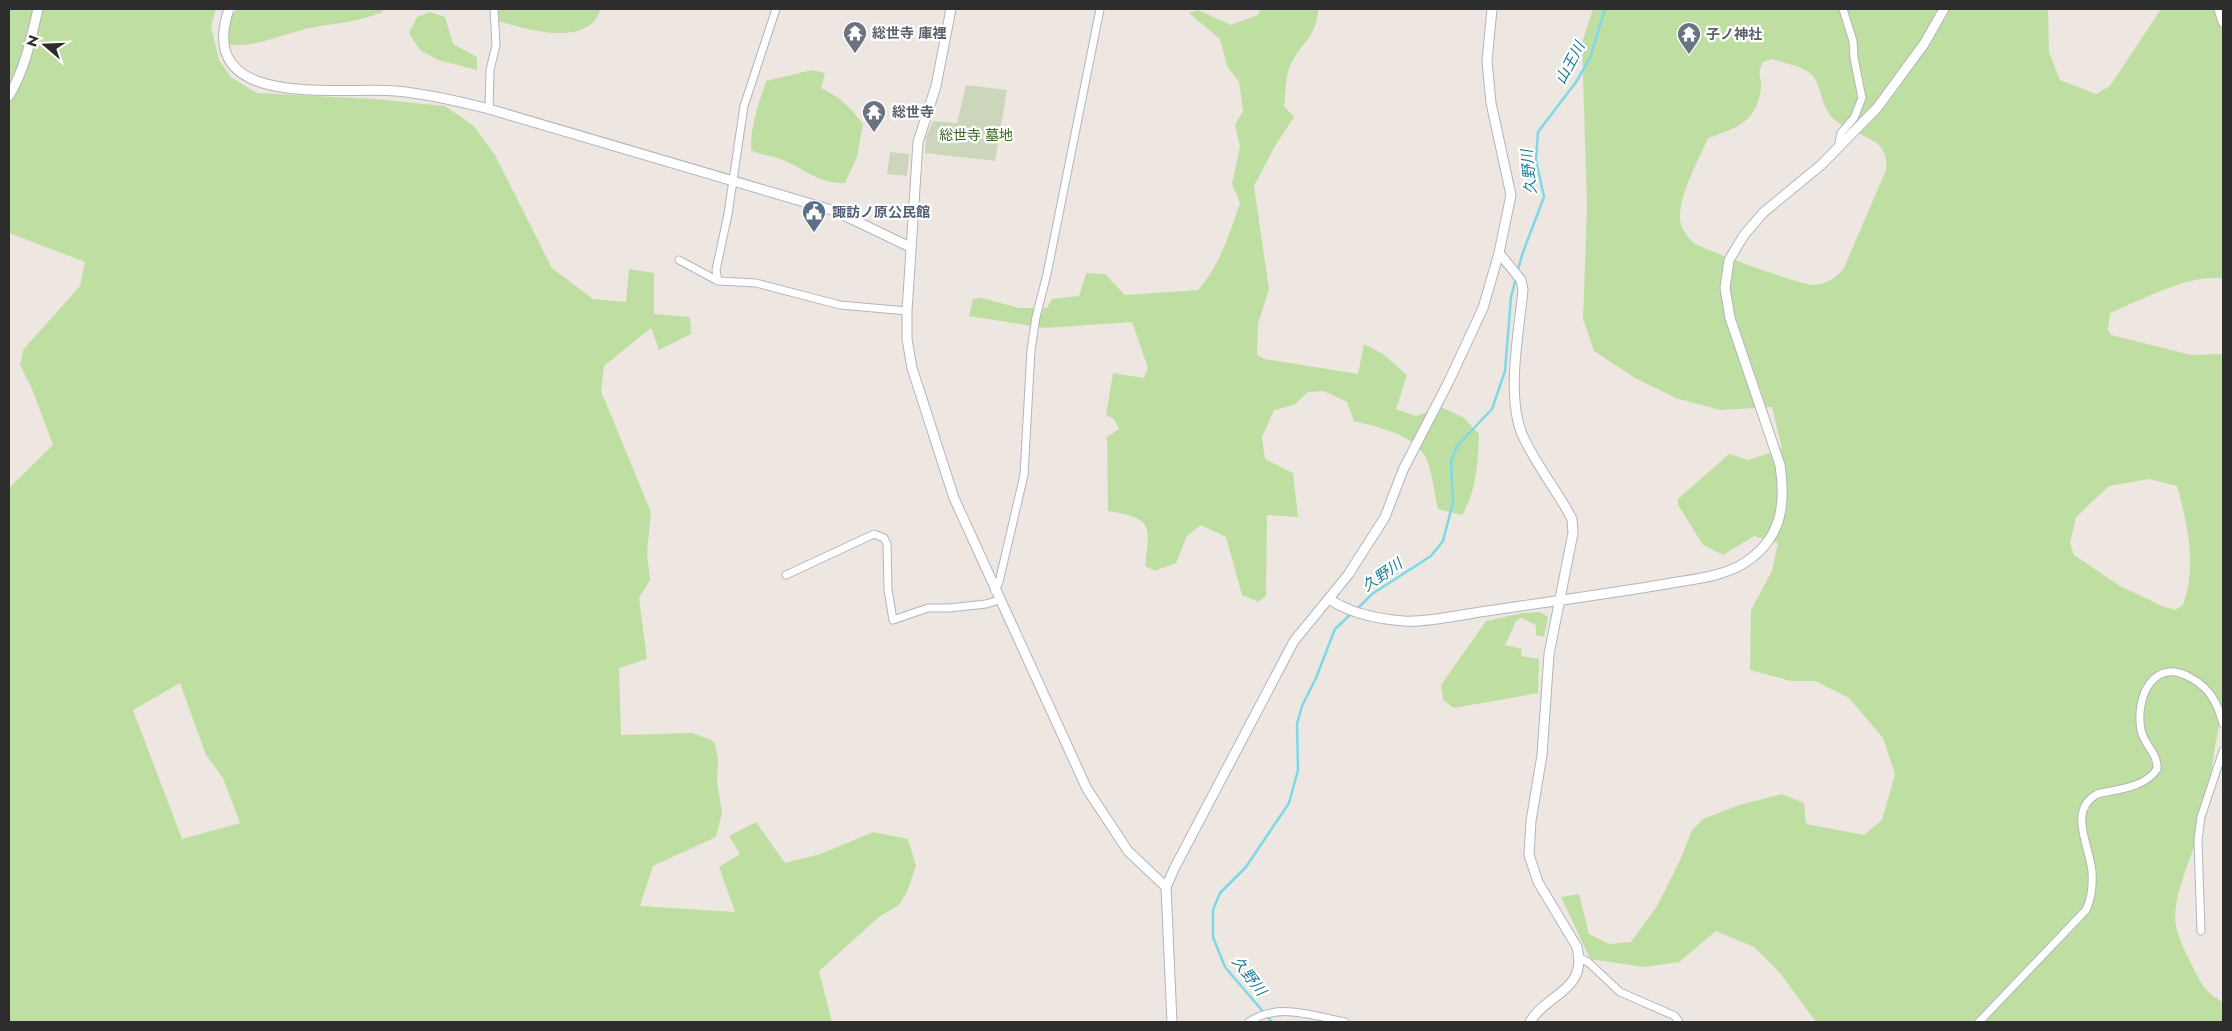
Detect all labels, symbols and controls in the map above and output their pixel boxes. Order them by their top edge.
north arrow [20,20,70,70]
temple icon: 総世寺 庫裡 [842,20,868,54]
temple icon: 子ノ神社 [1676,21,1702,55]
place label: 総世寺 庫裡 [872,23,946,43]
place label: 子ノ神社 [1706,24,1762,44]
text: N [21,32,44,49]
water label: 山王川 [1550,36,1591,88]
temple icon: 総世寺 [861,99,887,133]
place label: 総世寺 [892,102,934,122]
park label: 総世寺 墓地 [939,125,1013,145]
water label: 久野川 [1516,146,1542,196]
public building icon: 諏訪ノ原公民館 [801,199,827,233]
place label: 諏訪ノ原公民館 [832,202,930,222]
water label: 久野川 [1357,552,1408,597]
water label: 久野川 [1226,951,1273,1002]

